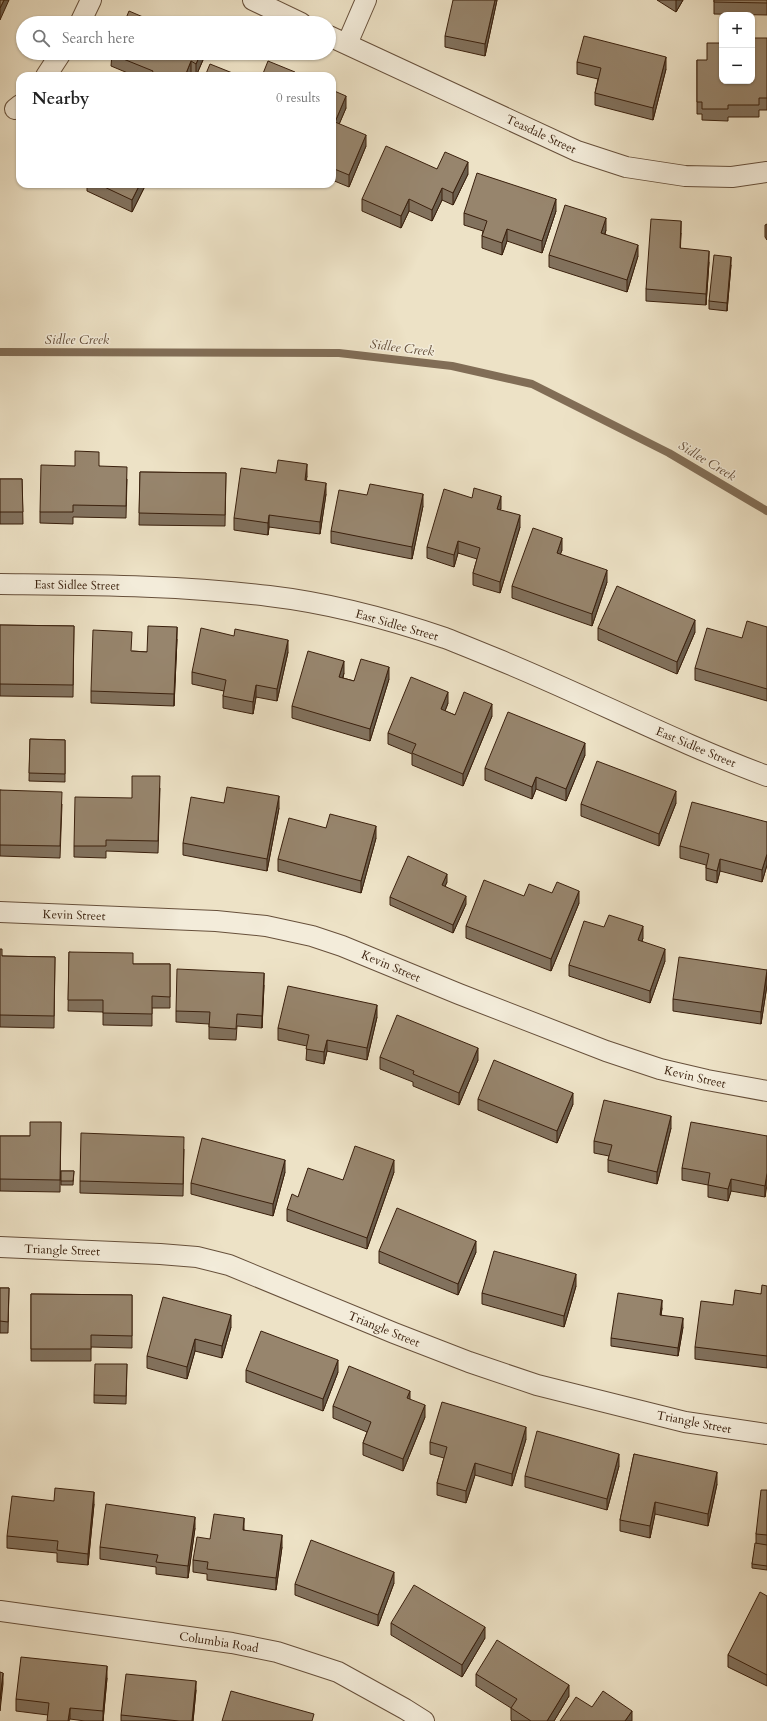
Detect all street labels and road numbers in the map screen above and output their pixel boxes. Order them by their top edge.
street label: Teasdale Street [503,111,579,157]
street label: East Sidlee Street [34,576,120,594]
street label: East Sidlee Street [354,606,440,645]
street label: East Sidlee Street [654,723,739,771]
street label: Kevin Street [42,906,106,924]
street label: Kevin Street [359,946,423,986]
street label: Kevin Street [663,1062,728,1092]
street label: Triangle Street [24,1241,100,1259]
street label: Triangle Street [346,1307,422,1351]
street label: Triangle Street [655,1407,733,1437]
street label: Columbia Road [178,1628,260,1656]

